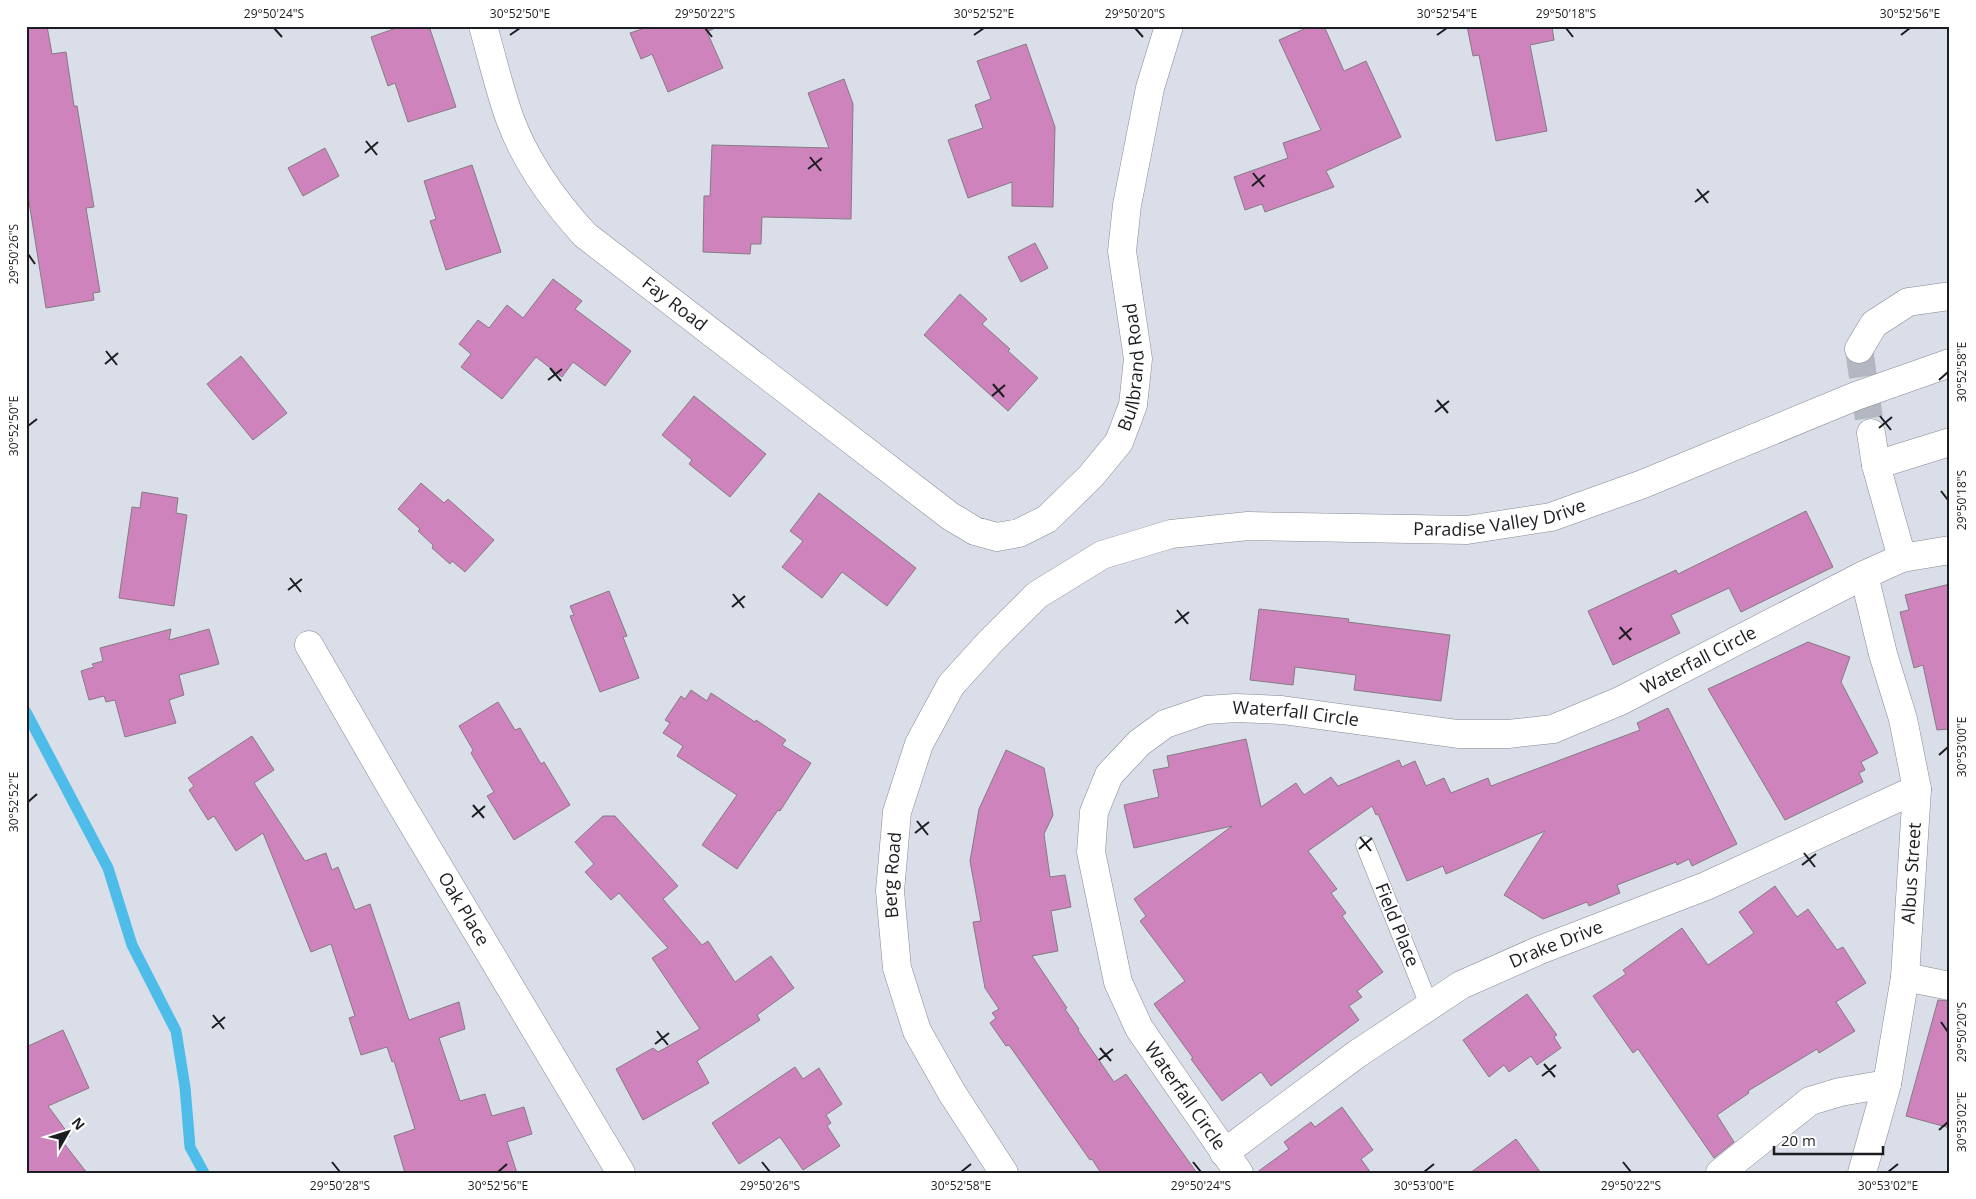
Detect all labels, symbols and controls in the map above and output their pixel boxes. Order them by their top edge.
text: 29°50'24"S [244,5,304,22]
text: 30°52'50"E [490,5,550,22]
text: 29°50'22"S [675,5,735,22]
text: 30°52'52"E [954,5,1014,22]
text: 29°50'20"S [1105,5,1165,22]
text: 30°52'54"E [1417,5,1477,22]
text: 29°50'18"S [1536,5,1596,22]
text: 30°52'56"E [1880,5,1940,22]
text: 29°50'26"S [5,224,22,284]
street label: Fay Road [638,271,713,336]
street label: Bullbrand Road [1111,302,1149,434]
text: 30°52'58"E [1953,342,1970,402]
text: 30°52'50"E [5,396,22,456]
text: 29°50'18"S [1953,470,1970,530]
street label: Paradise Valley Drive [1413,493,1589,541]
street label: Waterfall Circle [1636,620,1760,699]
street label: Waterfall Circle [1232,695,1360,731]
text: 30°53'00"E [1953,717,1970,777]
text: 30°52'52"E [5,772,22,832]
street label: Albus Street [1895,822,1926,925]
street label: Berg Road [877,831,906,919]
street label: Oak Place [433,867,496,950]
street label: Field Place [1370,879,1426,970]
street label: Drake Drive [1505,914,1606,973]
text: 29°50'20"S [1953,1002,1970,1062]
street label: Waterfall Circle [1140,1037,1232,1154]
text: 30°53'02"E [1953,1092,1970,1152]
north arrow [42,1106,92,1156]
text: N [68,1113,89,1134]
scale bar [1774,1124,1882,1156]
text: 20 m [1781,1130,1816,1150]
text: 29°50'28"S [310,1177,370,1194]
text: 30°52'56"E [468,1177,528,1194]
text: 29°50'26"S [740,1177,800,1194]
text: 30°52'58"E [931,1177,991,1194]
text: 29°50'24"S [1171,1177,1231,1194]
text: 30°53'00"E [1394,1177,1454,1194]
text: 29°50'22"S [1601,1177,1661,1194]
text: 30°53'02"E [1858,1177,1918,1194]

